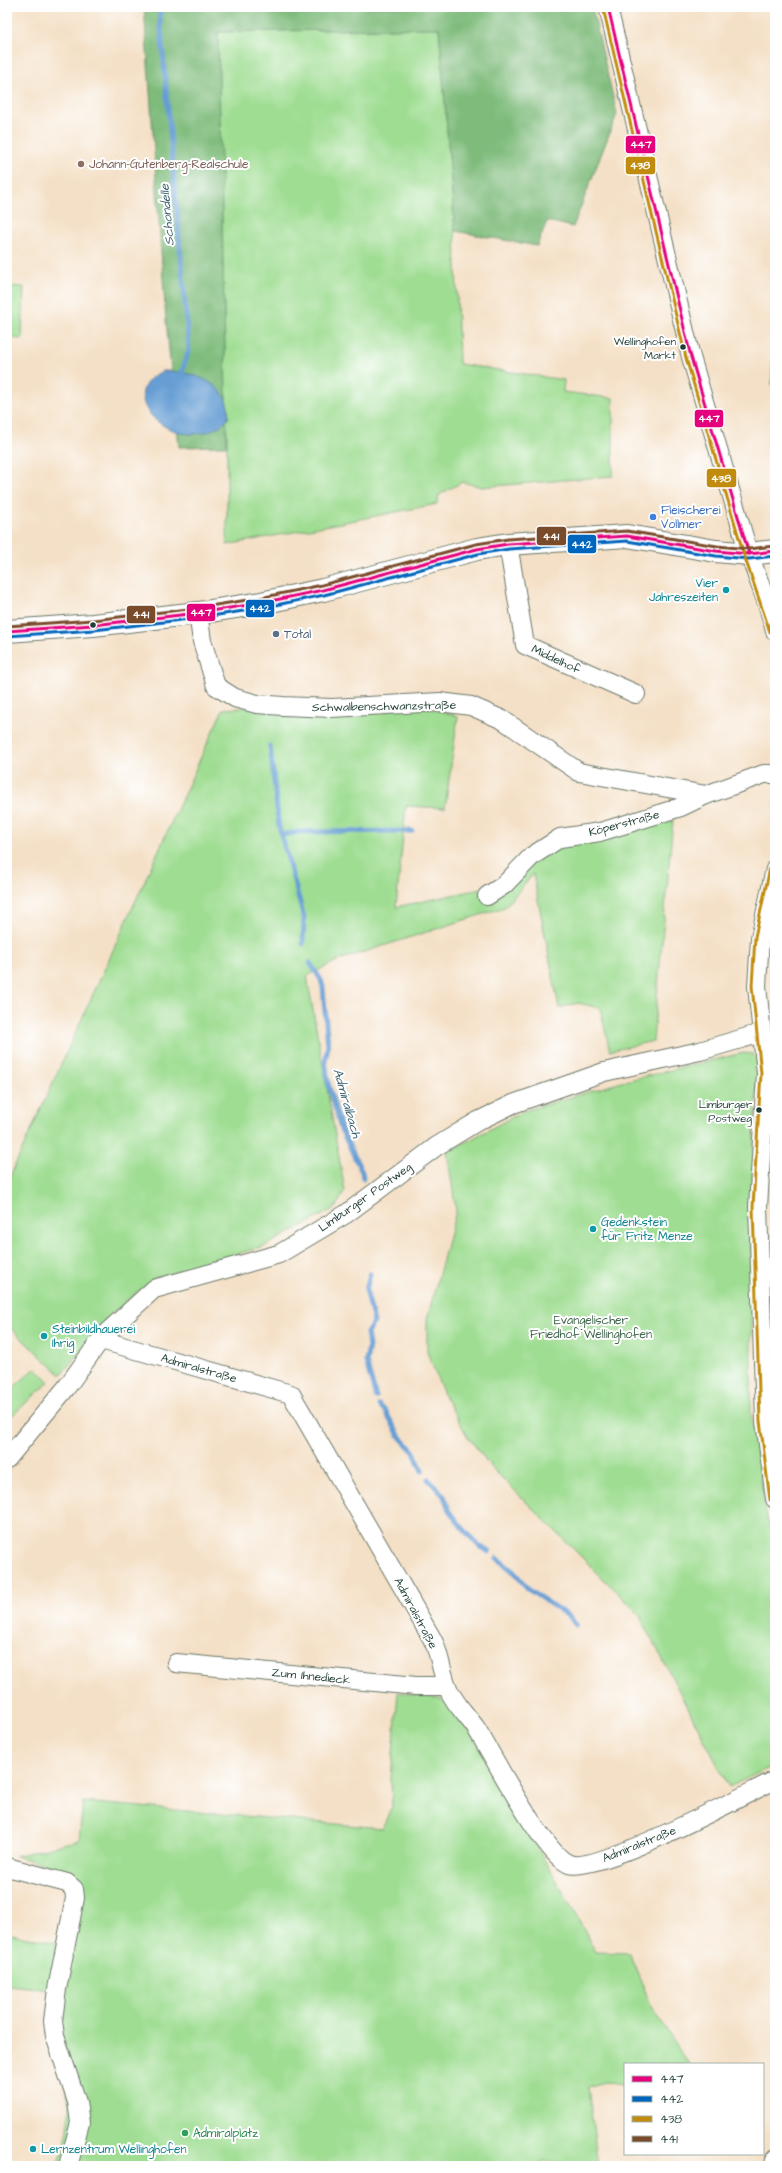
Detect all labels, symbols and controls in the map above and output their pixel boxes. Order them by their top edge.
line badge: 447 [625,135,656,154]
text: 447 [630,137,652,152]
place label: Johann-Gutenberg-Realschule [89,156,249,174]
line badge: 438 [625,156,656,175]
text: 438 [630,158,651,173]
marker: Johann-Gutenberg-Realschule [76,159,86,169]
water label: Schondelle [155,182,179,246]
place label: Wellinghofen Markt [614,334,677,363]
marker: Wellinghofen Markt [678,342,688,352]
line badge: 447 [694,409,724,428]
text: 447 [698,411,720,426]
line badge: 438 [706,468,737,488]
text: 438 [711,471,732,486]
place label: Fleischerei Vollmer [661,502,721,533]
marker: Fleischerei Vollmer [648,512,658,522]
line badge: 441 [536,526,567,546]
text: 441 [543,529,560,544]
line badge: 442 [567,534,597,554]
text: 442 [571,537,593,552]
place label: Vier Jahreszeiten [649,575,718,606]
marker: Vier Jahreszeiten [721,585,731,595]
line badge: 442 [245,599,275,618]
text: 442 [249,601,271,616]
line badge: 447 [186,603,216,622]
line badge: 441 [126,605,156,624]
text: 447 [190,605,212,620]
text: 441 [133,607,150,622]
unlabelled marker [88,620,98,630]
place label: Total [284,626,311,643]
marker: Total [271,629,281,639]
street label: Middelhof [529,641,584,679]
street label: Schwalbenschwanzstraße [312,697,457,716]
street label: Köperstraße [587,806,662,841]
water label: Admiralbach [329,1066,366,1141]
place label: Limburger Postweg [699,1097,752,1127]
marker: Limburger Postweg [754,1105,764,1115]
street label: Limburger Postweg [315,1159,416,1237]
place label: Gedenkstein für Fritz Menze [601,1214,693,1245]
marker: Gedenkstein für Fritz Menze [588,1224,598,1234]
park label: Evangelischer Friedhof Wellinghofen [530,1312,652,1344]
place label: Steinbildhauerei Ihrig [52,1321,135,1353]
marker: Steinbildhauerei Ihrig [39,1331,49,1341]
street label: Admiralstraße [159,1350,239,1388]
street label: Admiralstraße [390,1575,442,1652]
street label: Zum Ihnedieck [271,1664,352,1689]
street label: Admiralstraße [600,1822,679,1867]
legend [624,2063,764,2155]
text: 447 [660,2071,684,2088]
text: 442 [660,2091,683,2108]
text: 438 [660,2111,682,2128]
place label: Admiralplatz [193,2125,258,2142]
marker: Admiralplatz [180,2128,190,2138]
text: 441 [660,2131,678,2148]
place label: Lernzentrum Wellinghofen [41,2141,186,2159]
marker: Lernzentrum Wellinghofen [28,2144,38,2154]

